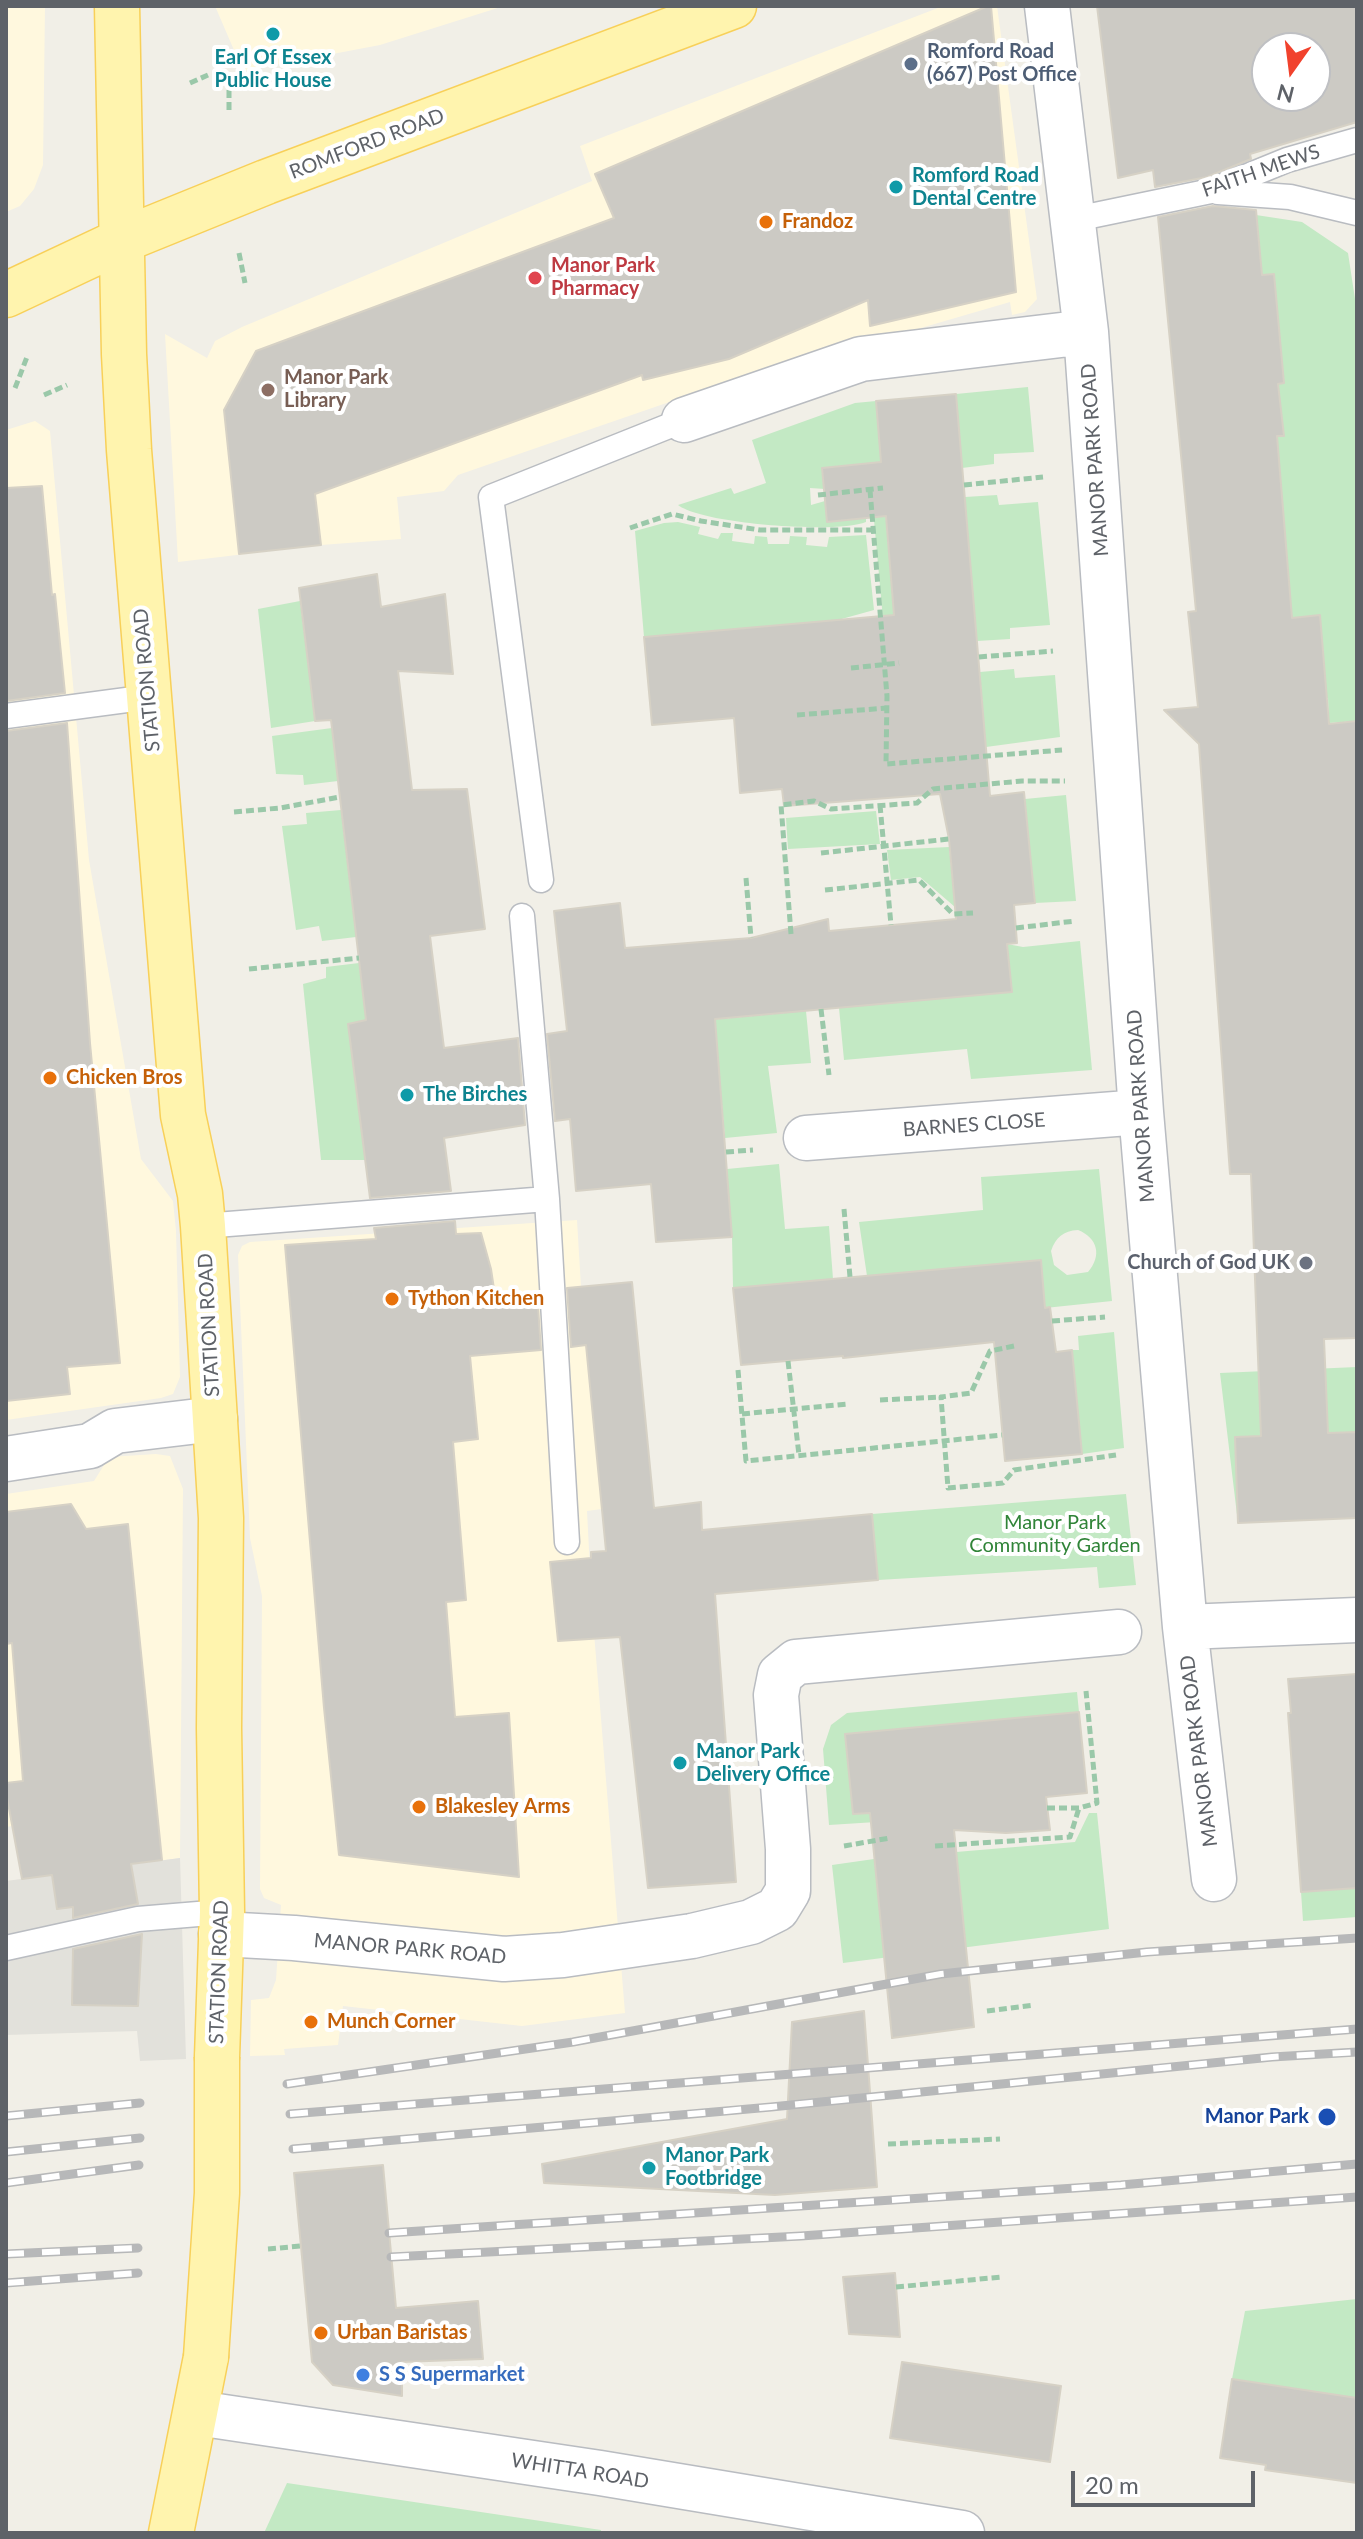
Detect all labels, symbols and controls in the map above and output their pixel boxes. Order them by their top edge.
marker: Earl Of Essex Public House [264,25,282,43]
north arrow [1251,32,1331,112]
place label: Romford Road (667) Post Office [927,40,1077,87]
place label: Earl Of Essex Public House [215,46,331,93]
marker: Romford Road (667) Post Office [902,55,920,73]
text: N [1274,79,1297,109]
street label: ROMFORD ROAD [286,103,448,185]
street label: FAITH MEWS [1199,140,1323,202]
place label: Romford Road Dental Centre [912,164,1039,211]
marker: Romford Road Dental Centre [887,178,905,196]
place label: Frandoz [782,210,853,234]
marker: Frandoz [757,213,775,231]
place label: Manor Park Pharmacy [551,254,655,301]
marker: Manor Park Pharmacy [526,269,544,287]
street label: MANOR PARK ROAD [1076,363,1114,557]
place label: Manor Park Library [284,366,388,413]
marker: Manor Park Library [259,381,277,399]
street label: STATION ROAD [129,607,165,753]
street label: MANOR PARK ROAD [1122,1009,1160,1203]
place label: Chicken Bros [66,1066,183,1090]
marker: Chicken Bros [41,1069,59,1087]
place label: The Birches [423,1083,527,1107]
marker: The Birches [398,1086,416,1104]
street label: BARNES CLOSE [902,1108,1046,1142]
place label: Church of God UK [1127,1251,1290,1275]
street label: STATION ROAD [193,1252,225,1398]
marker: Church of God UK [1297,1254,1315,1272]
place label: Tython Kitchen [408,1287,544,1311]
marker: Tython Kitchen [383,1290,401,1308]
park label: Manor Park Community Garden [969,1511,1141,1558]
street label: MANOR PARK ROAD [1175,1654,1223,1848]
place label: Manor Park Delivery Office [696,1740,830,1787]
marker: Manor Park Delivery Office [671,1754,689,1772]
place label: Blakesley Arms [435,1795,570,1819]
marker: Blakesley Arms [410,1798,428,1816]
street label: STATION ROAD [204,1900,234,2044]
street label: MANOR PARK ROAD [313,1929,507,1969]
place label: Munch Corner [327,2010,455,2034]
marker: Munch Corner [302,2013,320,2031]
place label: Manor Park [1205,2105,1309,2129]
marker: Manor Park [1316,2106,1338,2128]
place label: Manor Park Footbridge [665,2144,769,2191]
marker: Manor Park Footbridge [640,2159,658,2177]
place label: Urban Baristas [337,2321,467,2345]
marker: Urban Baristas [312,2324,330,2342]
place label: S S Supermarket [379,2363,525,2387]
marker: S S Supermarket [354,2366,372,2384]
street label: WHITTA ROAD [509,2448,651,2494]
scale bar [1075,2455,1259,2505]
text: 20 m [1085,2470,1139,2499]

